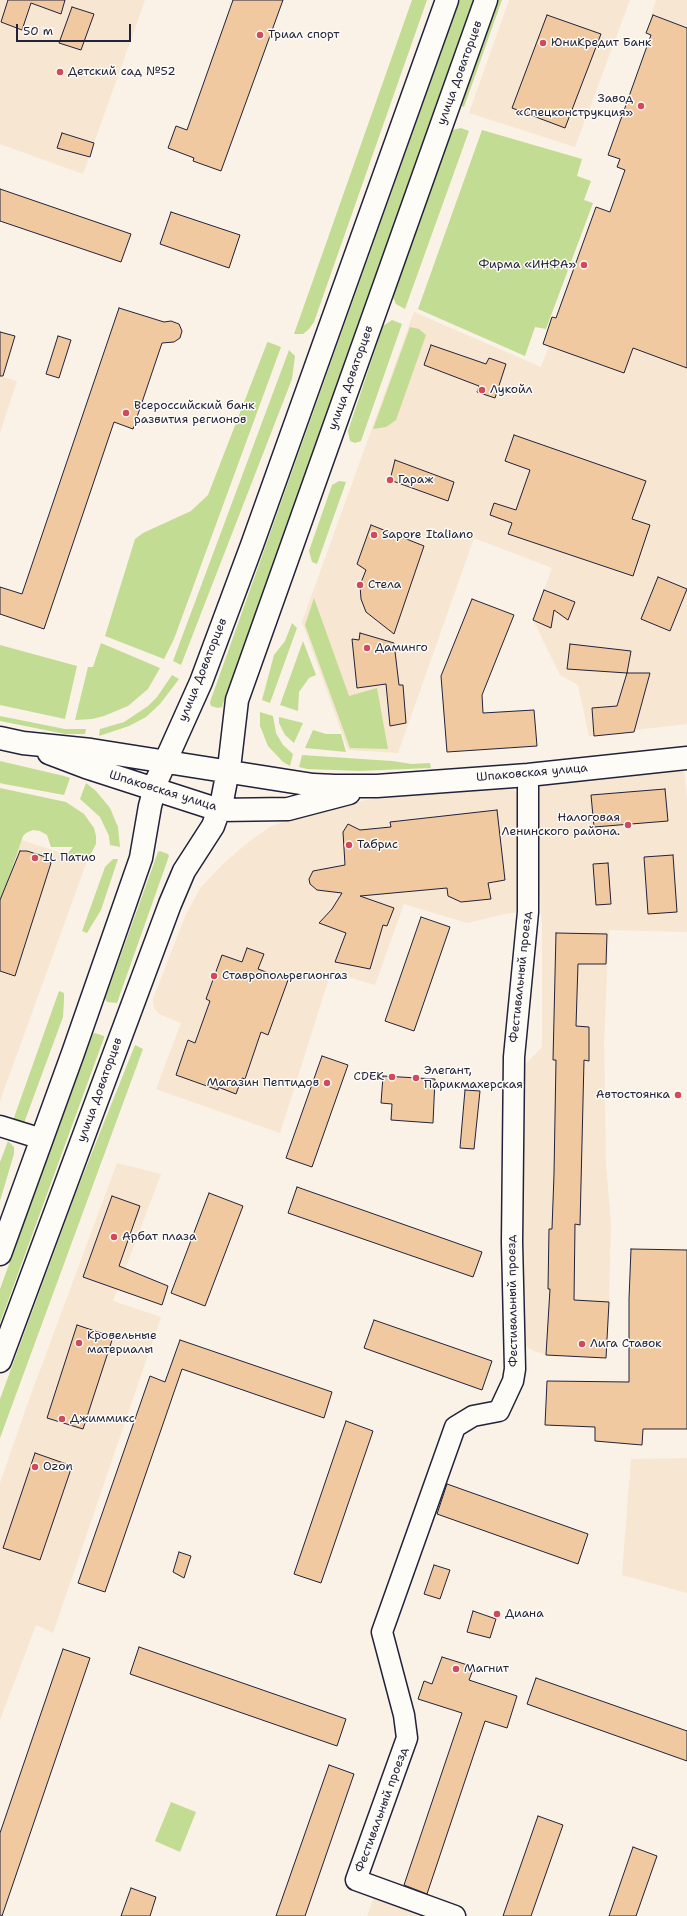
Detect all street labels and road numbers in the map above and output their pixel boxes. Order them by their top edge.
street label: улица Доваторцев [434,19,486,127]
street label: улица Доваторцев [325,324,377,432]
street label: улица Доваторцев [176,616,230,724]
street label: Шпаковская улица [476,761,588,785]
street label: Шпаковская улица [107,768,219,814]
street label: Фестивальный проезд [507,911,535,1043]
street label: улица Доваторцев [74,1036,126,1144]
street label: Фестивальный проезд [505,1235,521,1367]
street label: Фестивальный проезд [353,1745,411,1875]

